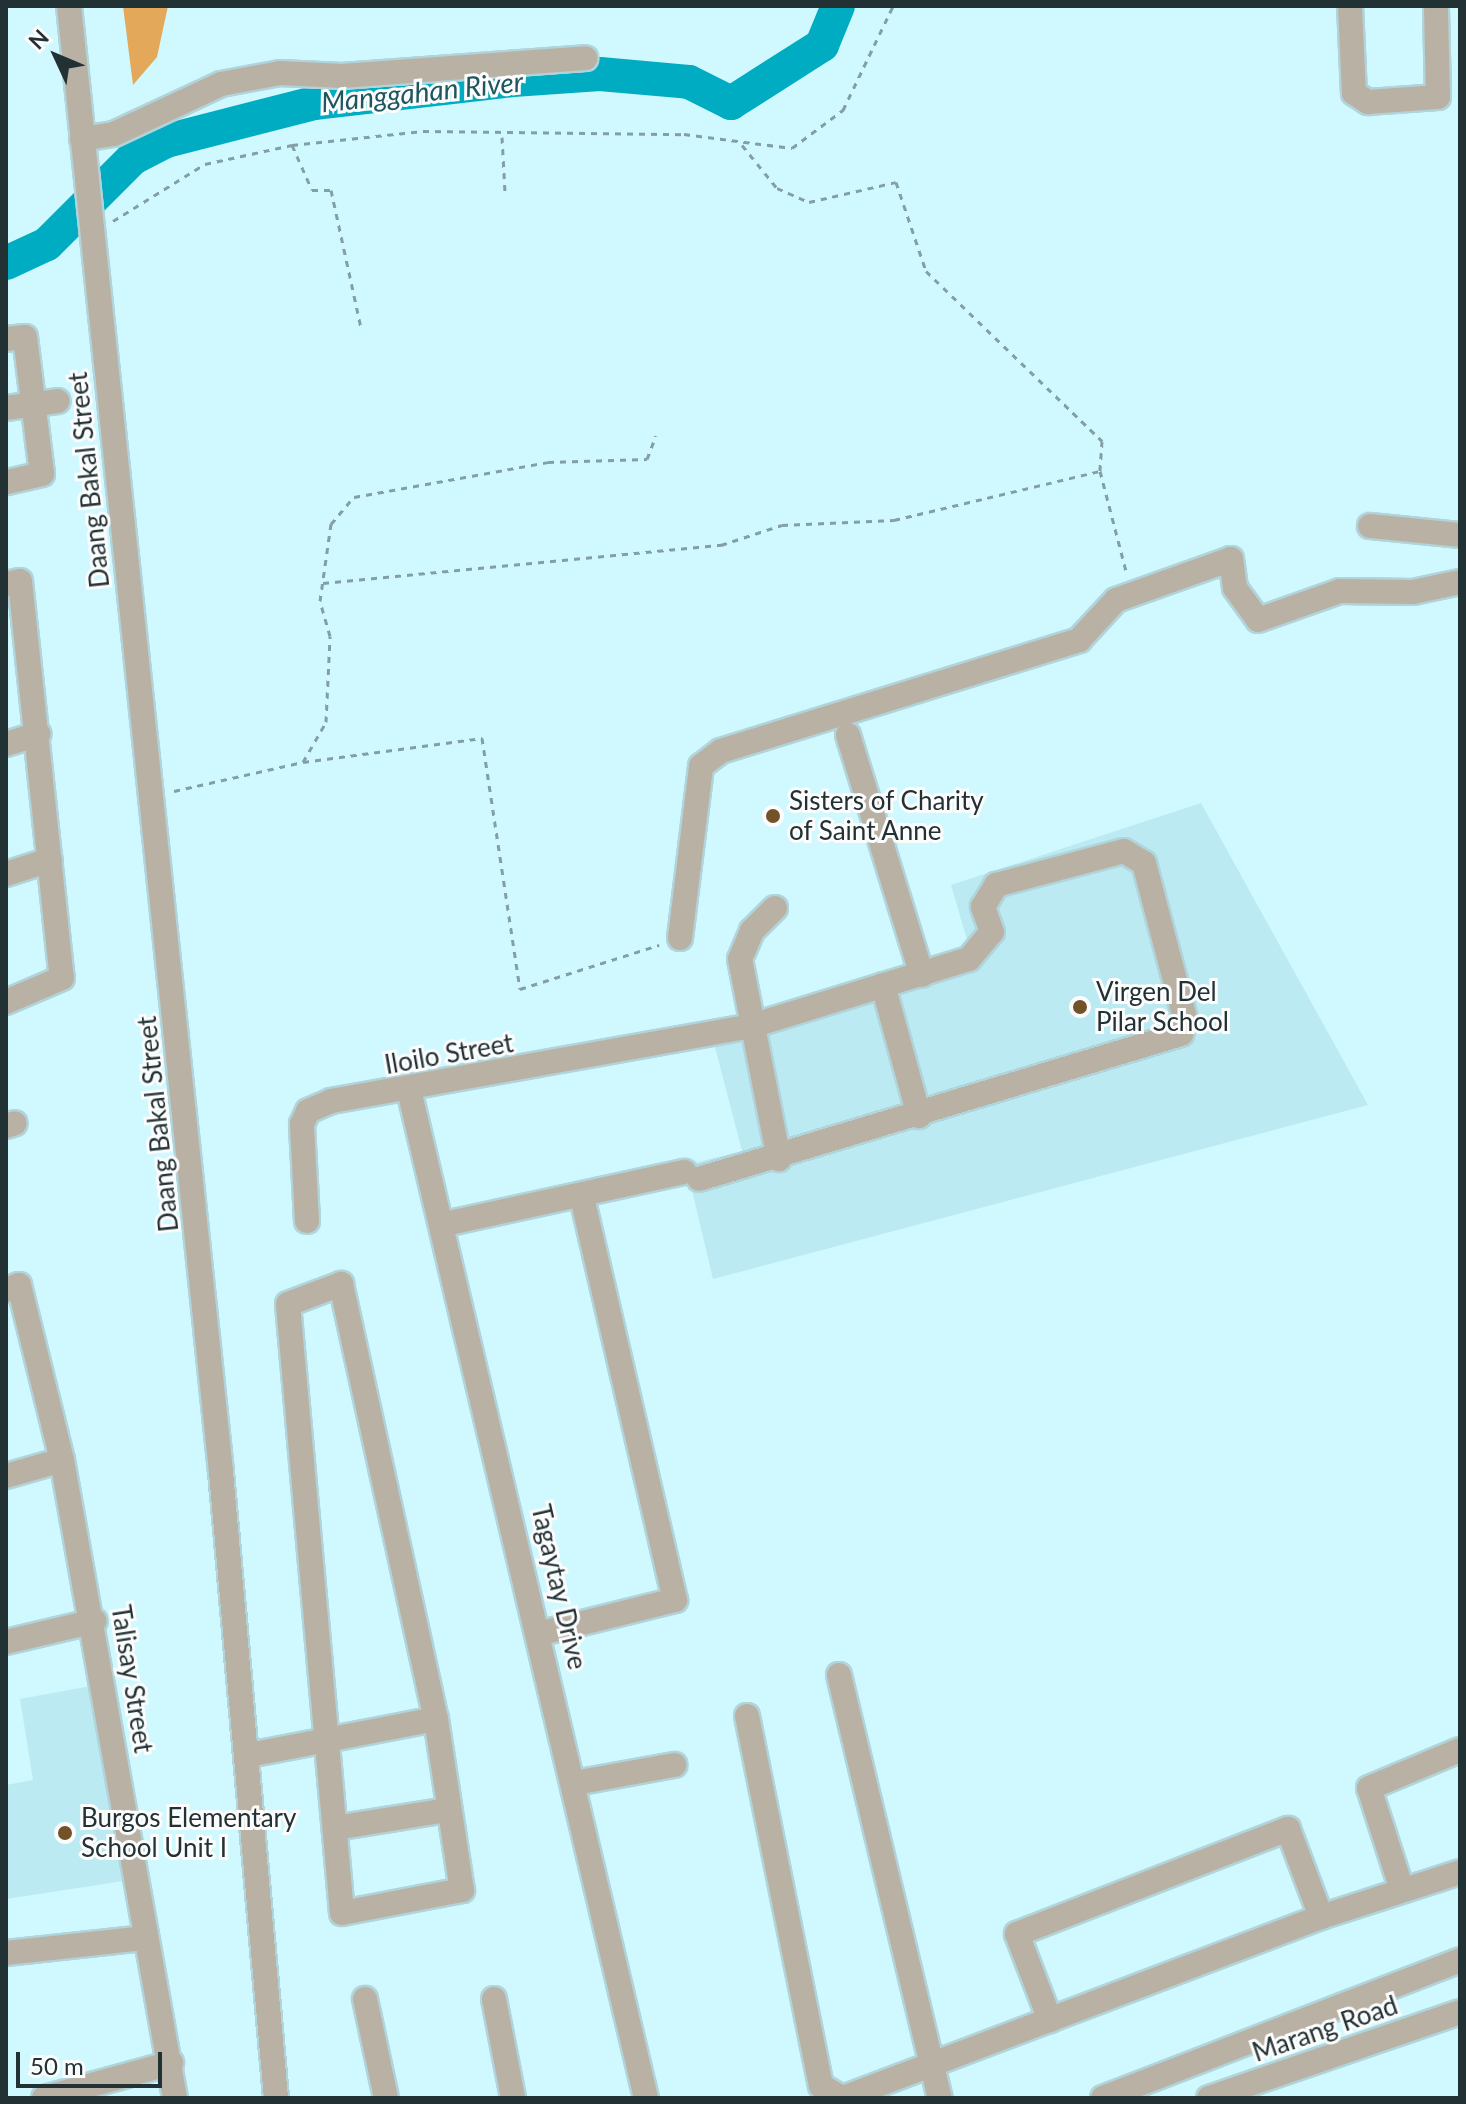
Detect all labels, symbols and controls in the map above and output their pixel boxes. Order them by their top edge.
north arrow [16,16,96,96]
text: N [23,24,54,54]
water label: Manggahan River [319,64,525,118]
street label: Daang Bakal Street [62,371,116,589]
place label: Sisters of Charity of Saint Anne [789,785,984,846]
marker: Sisters of Charity of Saint Anne [764,807,782,825]
place label: Virgen Del Pilar School [1096,976,1230,1038]
marker: Virgen Del Pilar School [1071,998,1089,1016]
street label: Daang Bakal Street [131,1015,185,1233]
street label: Iloilo Street [382,1027,516,1081]
street label: Tagaytay Drive [525,1501,593,1673]
street label: Talisay Street [105,1602,159,1756]
place label: Burgos Elementary School Unit I [81,1802,296,1864]
marker: Burgos Elementary School Unit I [56,1824,74,1842]
street label: Marang Road [1248,1990,1402,2068]
scale bar [20,2036,166,2086]
text: 50 m [30,2051,84,2080]

